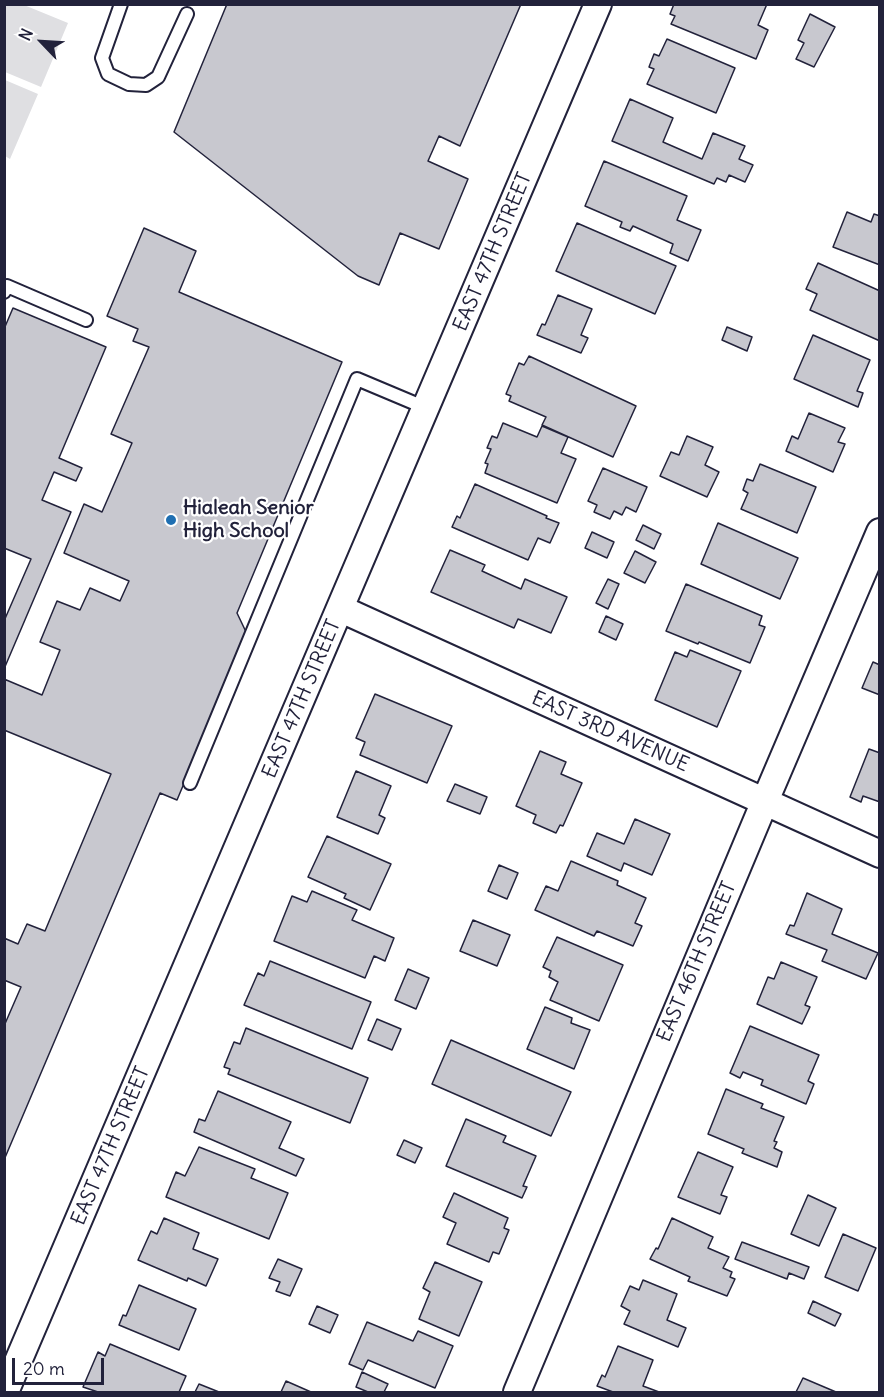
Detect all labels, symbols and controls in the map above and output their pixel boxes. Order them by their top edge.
north arrow [12,12,72,72]
text: N [14,25,37,44]
street label: EAST 47TH STREET [449,169,537,335]
place label: Hialeah Senior High School [183,496,314,543]
marker: Hialeah Senior High School [164,513,178,527]
street label: EAST 47TH STREET [258,616,346,782]
street label: EAST 3RD AVENUE [528,687,692,777]
street label: EAST 46TH STREET [652,878,742,1046]
street label: EAST 47TH STREET [67,1063,155,1229]
scale bar [15,1346,106,1384]
text: 20 m [23,1357,65,1380]

